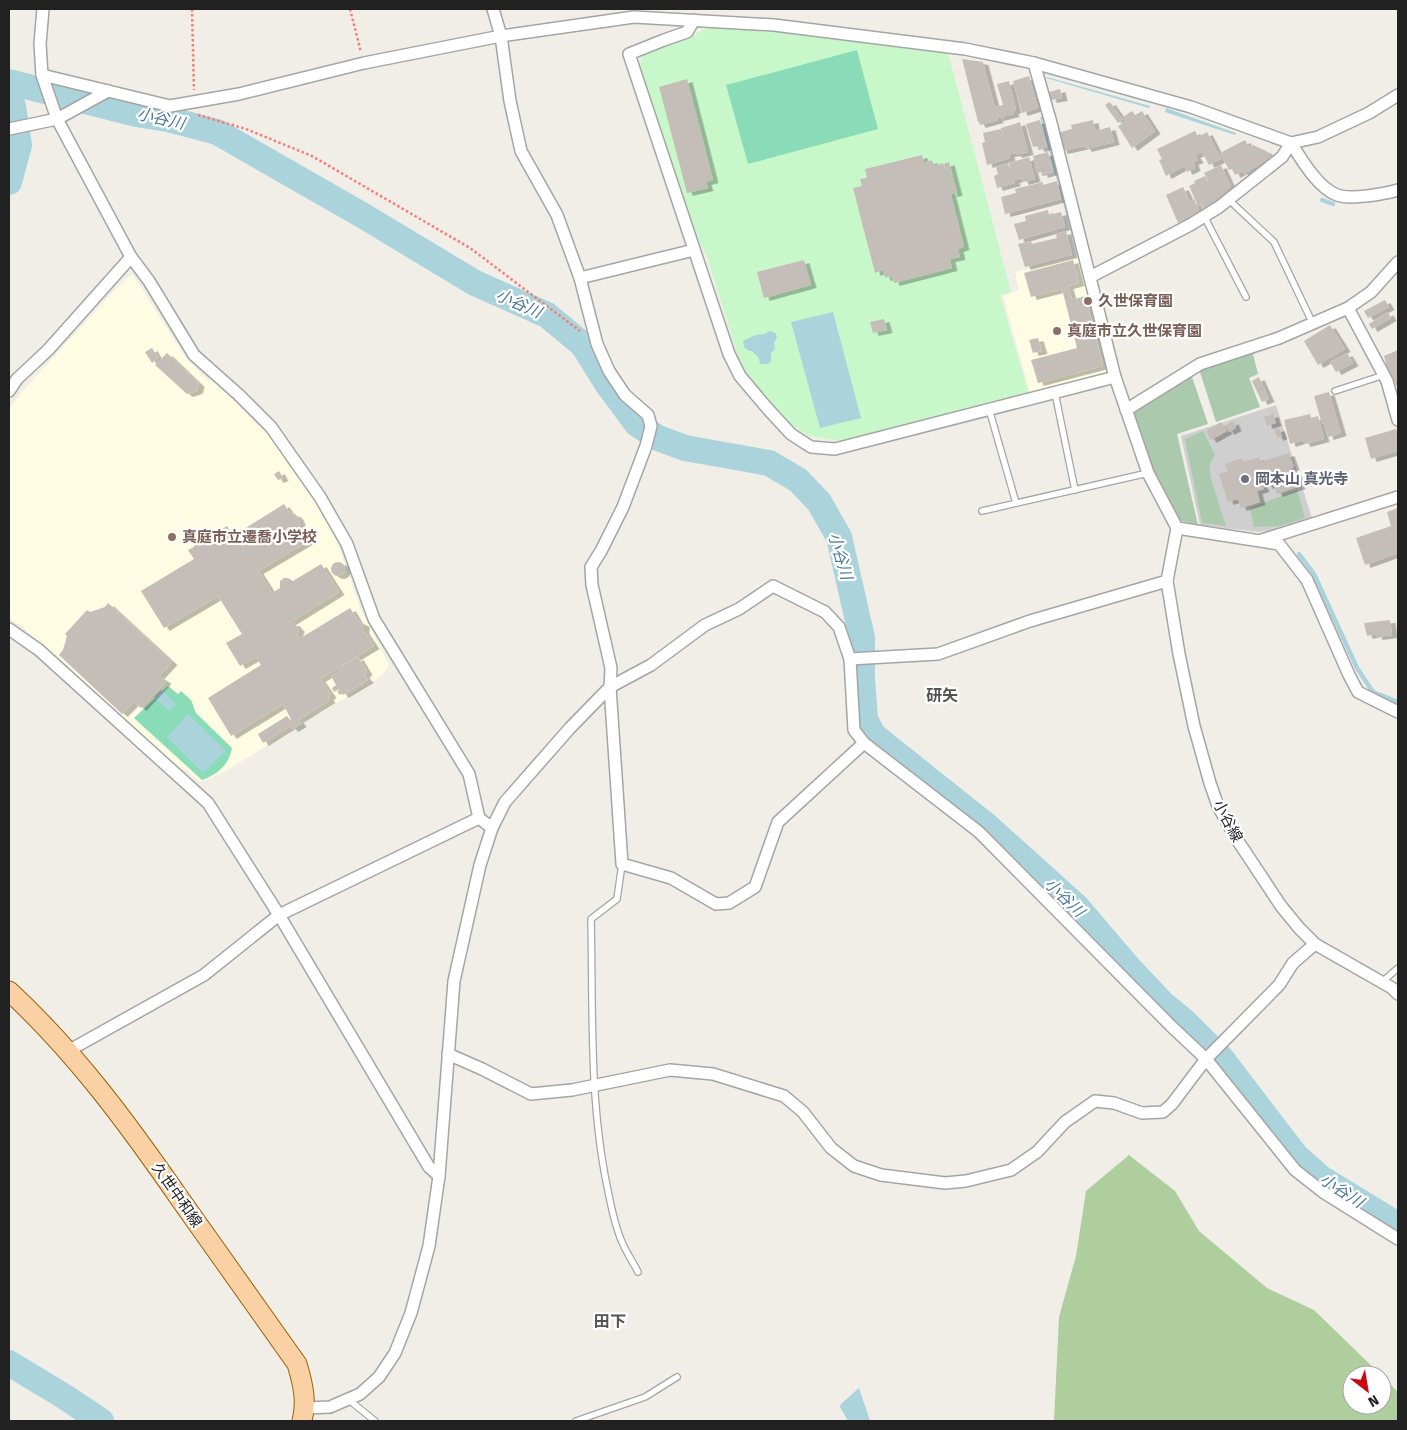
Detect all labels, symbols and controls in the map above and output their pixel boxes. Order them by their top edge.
water label: 小谷川 [135,104,188,134]
water label: 小谷川 [493,285,546,323]
place label: 久世保育園 [1098,292,1173,310]
marker: 久世保育園 [1082,295,1094,307]
place label: 真庭市立久世保育園 [1067,322,1202,340]
marker: 真庭市立久世保育園 [1051,325,1063,337]
place label: 岡本山 真光寺 [1255,470,1349,488]
marker: 岡本山 真光寺 [1239,473,1251,485]
place label: 真庭市立遷喬小学校 [182,528,317,546]
water label: 小谷川 [825,530,857,584]
marker: 真庭市立遷喬小学校 [166,531,178,543]
district label: 研矢 [926,686,958,705]
street label: 小谷線 [1209,797,1247,845]
water label: 小谷川 [1041,874,1090,922]
street label: 久世中和線 [148,1159,206,1231]
water label: 小谷川 [1316,1169,1369,1213]
district label: 田下 [594,1312,626,1331]
north arrow [1342,1365,1392,1415]
text: N [1365,1391,1382,1410]

